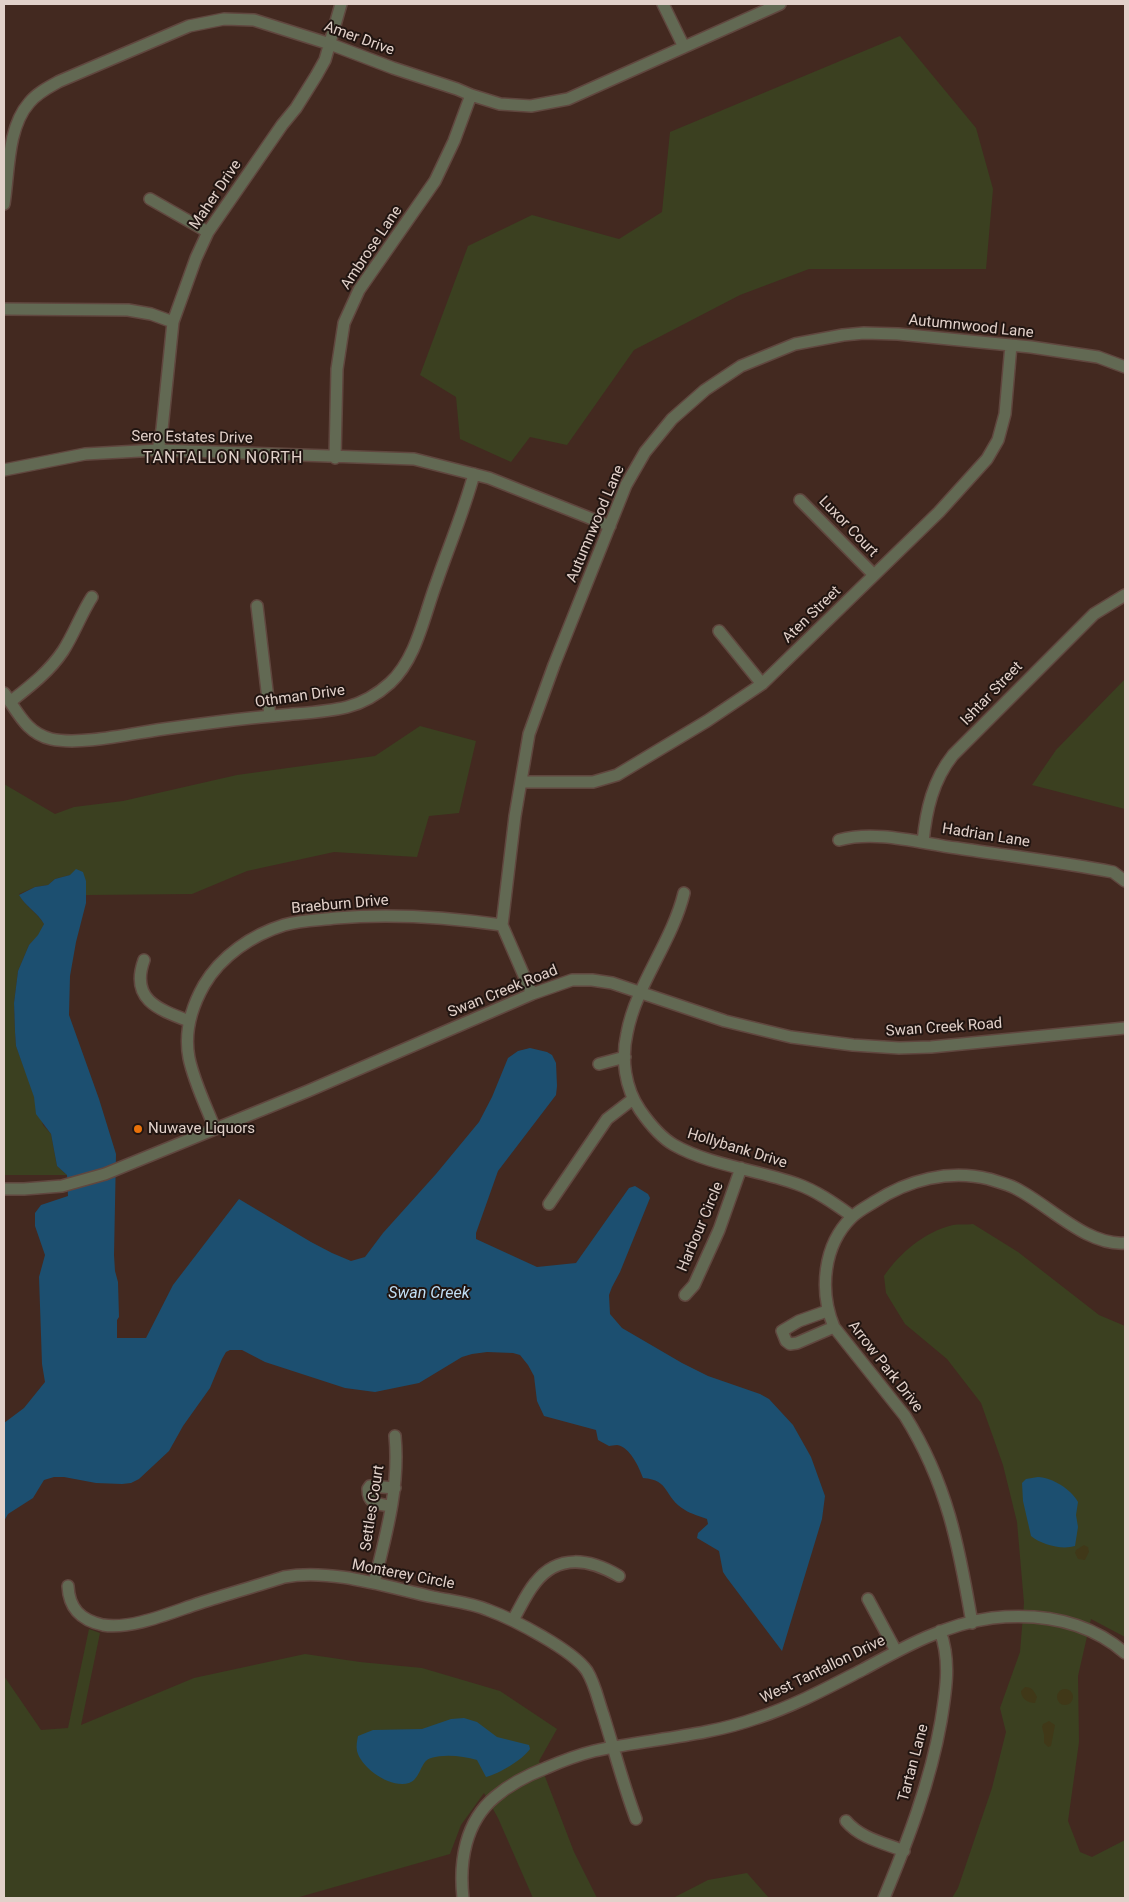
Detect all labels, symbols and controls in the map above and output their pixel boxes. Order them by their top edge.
street label: Amer Drive [321,18,397,60]
street label: Maher Drive [186,157,246,233]
street label: Ambrose Lane [337,203,407,293]
street label: Autumnwood Lane [908,311,1034,343]
street label: Sero Estates Drive [131,428,253,448]
district label: TANTALLON NORTH [141,449,305,469]
street label: Autumnwood Lane [563,463,629,585]
street label: Luxor Court [815,493,881,561]
street label: Aten Street [779,583,845,647]
street label: Ishtar Street [957,658,1027,730]
street label: Othman Drive [254,682,346,712]
street label: Hadrian Lane [941,820,1031,852]
street label: Braeburn Drive [291,892,389,918]
street label: Swan Creek Road [446,962,560,1022]
street label: Swan Creek Road [885,1015,1003,1041]
place label: Nuwave Liquors [148,1120,255,1138]
marker: Nuwave Liquors [132,1123,144,1135]
street label: Hollybank Drive [685,1125,789,1173]
street label: Harbour Circle [674,1179,728,1275]
water label: Swan Creek [388,1284,470,1304]
street label: Arrow Park Drive [844,1318,926,1416]
street label: Settles Court [357,1464,389,1552]
street label: Monterey Circle [350,1556,456,1594]
street label: West Tantallon Drive [758,1632,888,1708]
street label: Tartan Lane [895,1722,933,1804]

